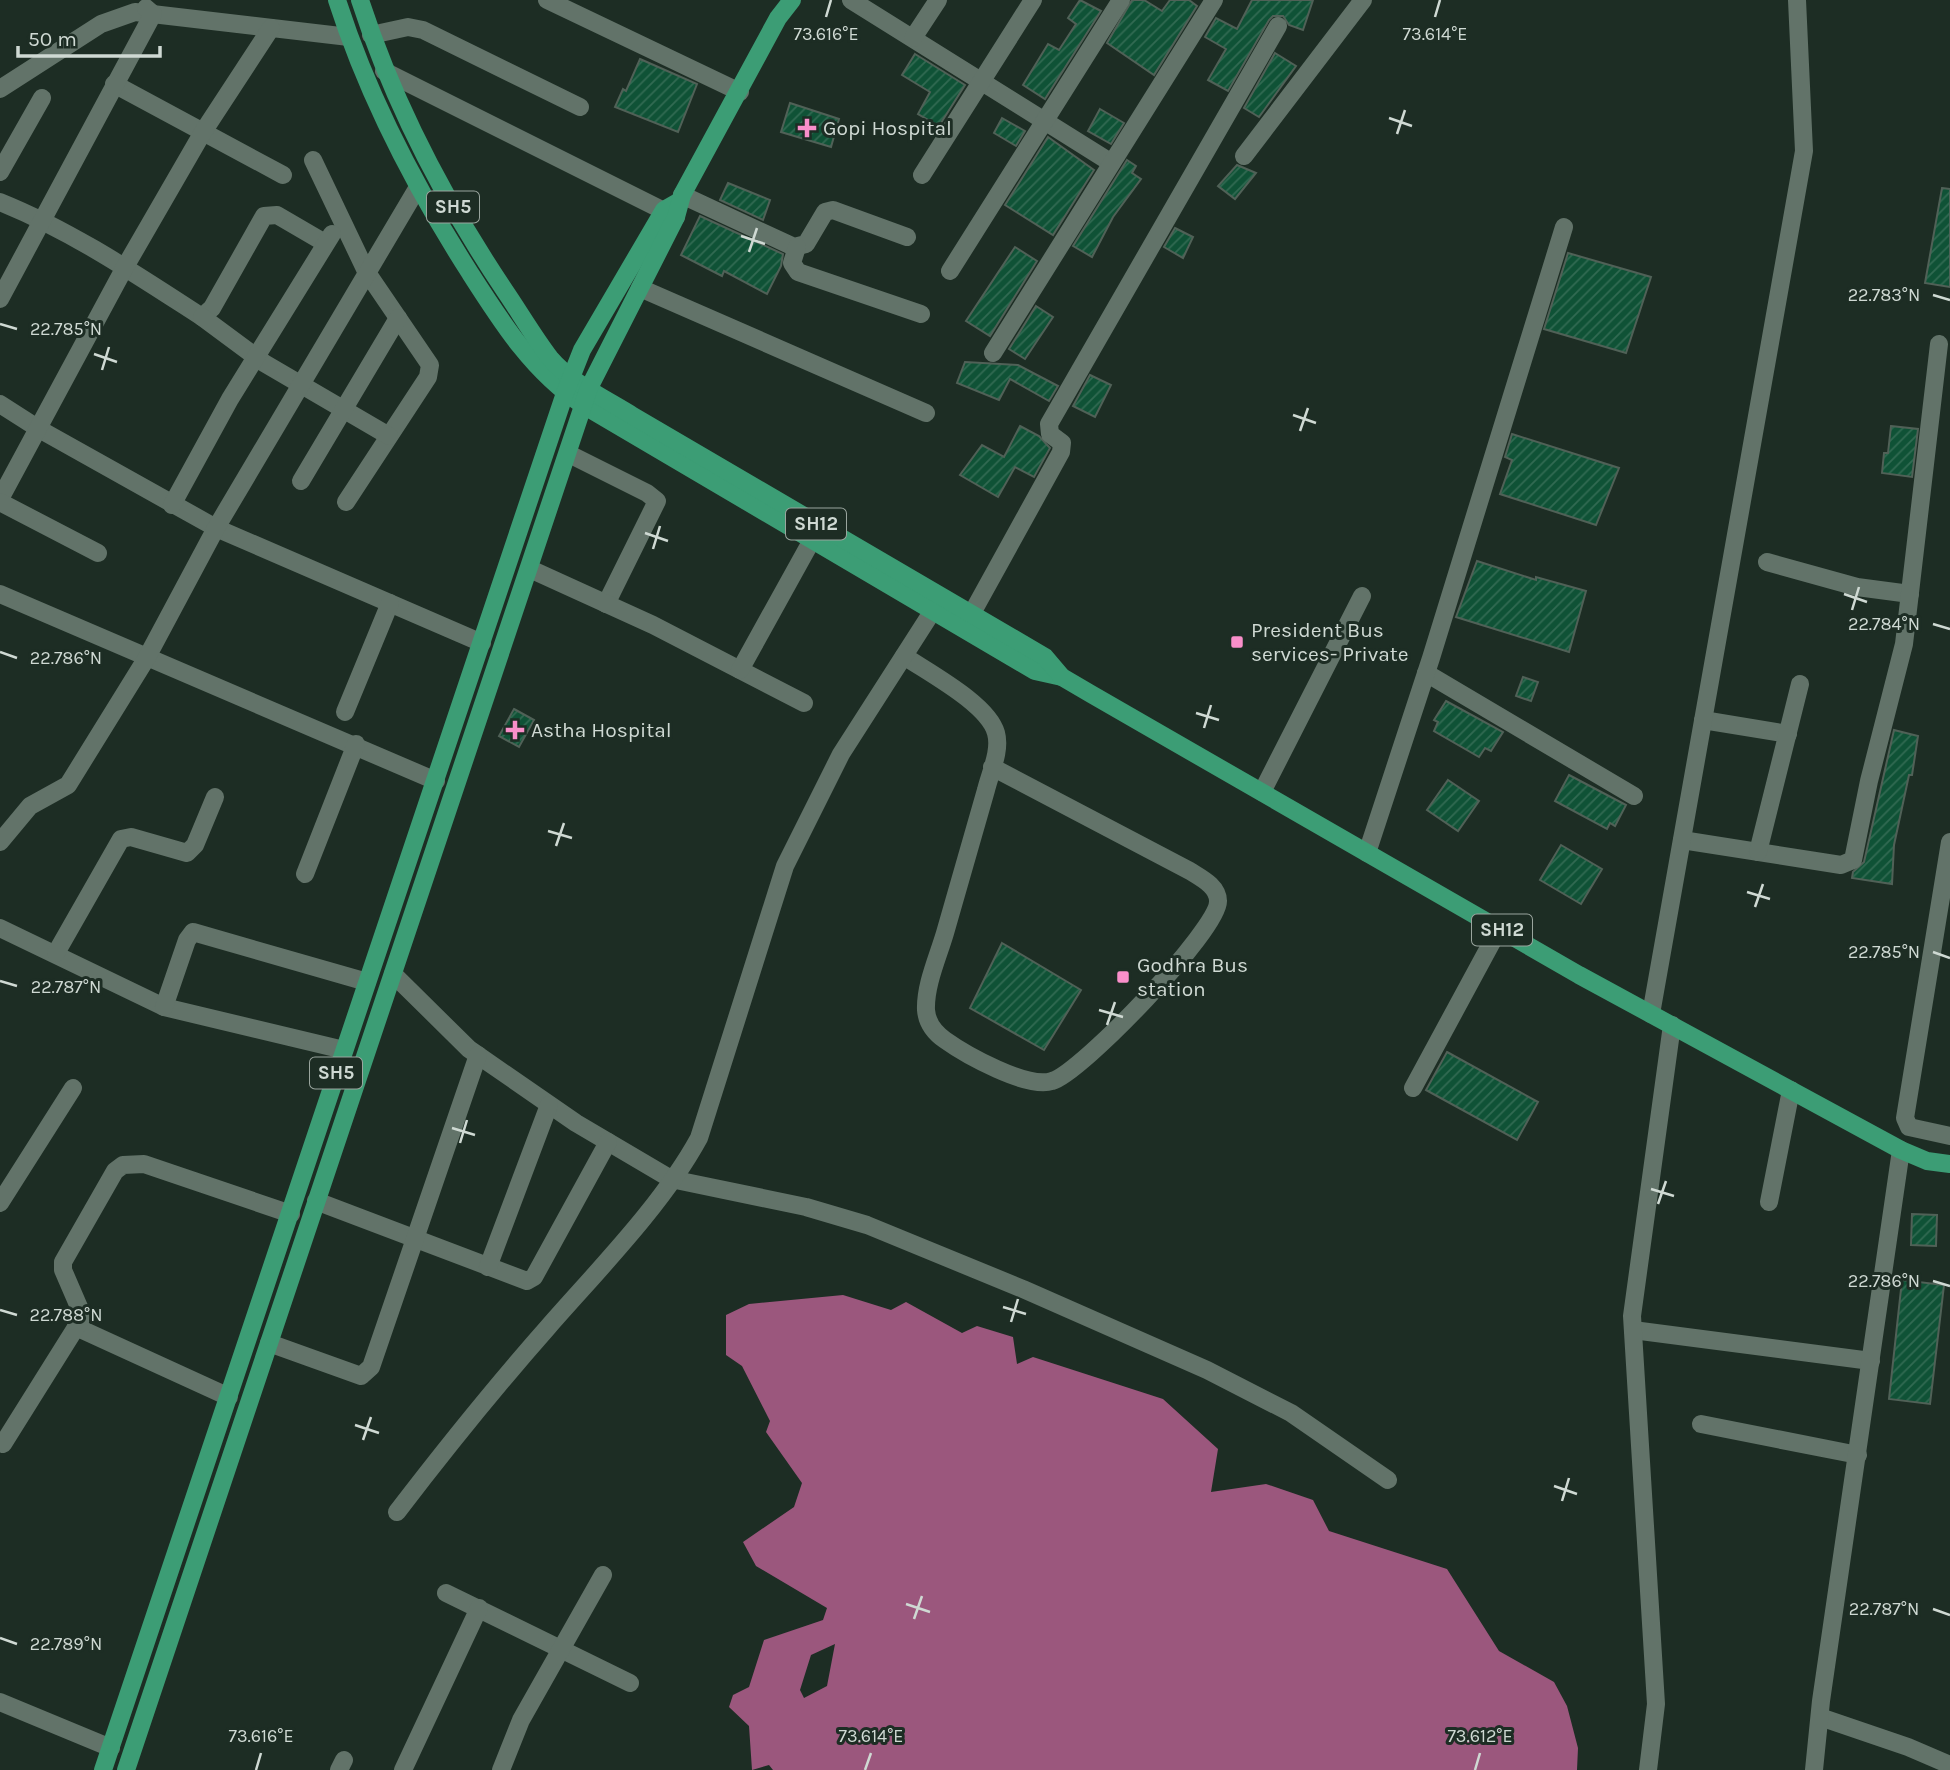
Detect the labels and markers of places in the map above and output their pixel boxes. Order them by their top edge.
place label: Gopi Hospital [823,116,952,140]
marker: Gopi Hospital [797,118,817,138]
place label: President Bus services- Private [1251,618,1408,666]
marker: President Bus services- Private [1229,634,1245,650]
place label: Astha Hospital [531,718,672,742]
marker: Astha Hospital [505,720,525,740]
place label: Godhra Bus station [1137,953,1248,1001]
marker: Godhra Bus station [1115,969,1131,985]

